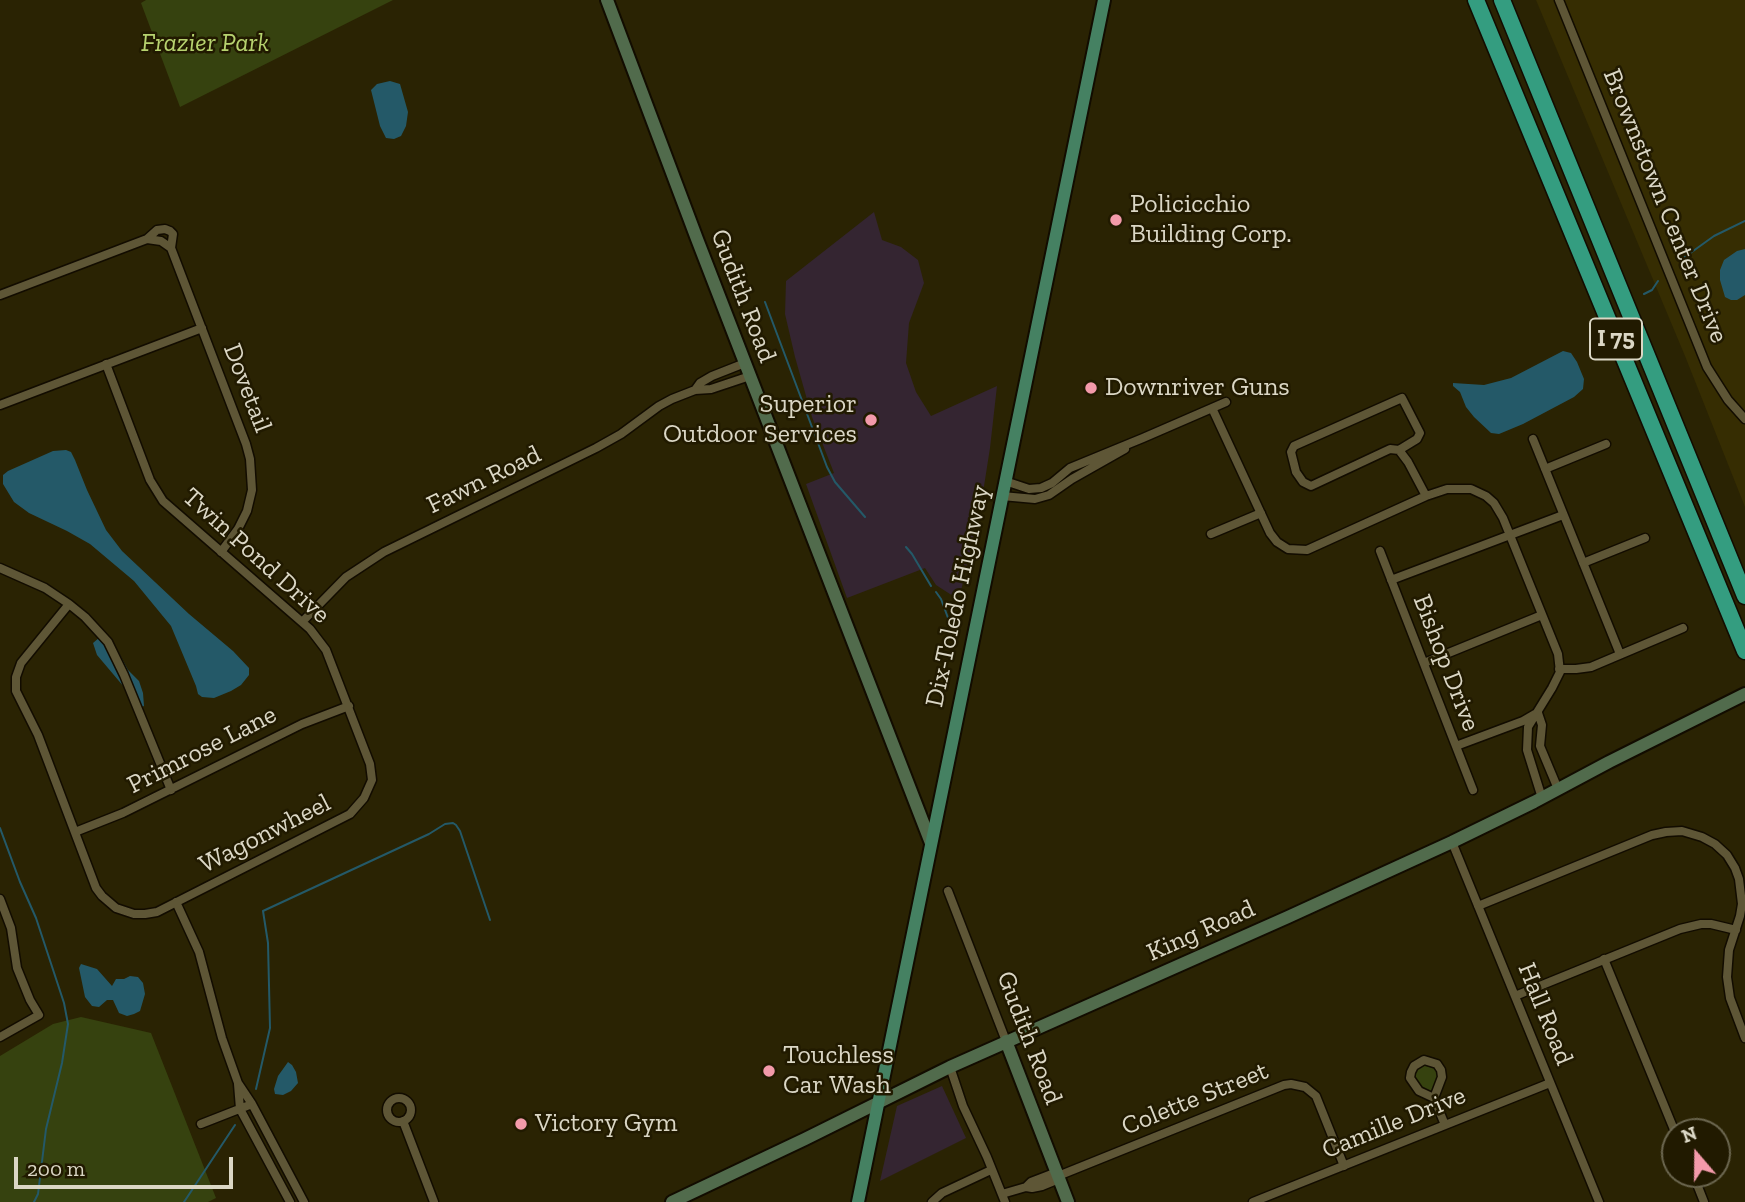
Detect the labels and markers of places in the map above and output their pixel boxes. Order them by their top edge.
place label: Policicchio Building Corp. [1130,189,1292,250]
marker: Policicchio Building Corp. [1108,212,1124,228]
place label: Downriver Guns [1105,372,1290,404]
marker: Downriver Guns [1083,380,1099,396]
place label: Superior Outdoor Services [663,389,857,450]
marker: Superior Outdoor Services [863,412,879,428]
place label: Touchless Car Wash [783,1040,894,1102]
marker: Touchless Car Wash [761,1063,777,1079]
place label: Victory Gym [535,1108,677,1140]
marker: Victory Gym [513,1116,529,1132]

